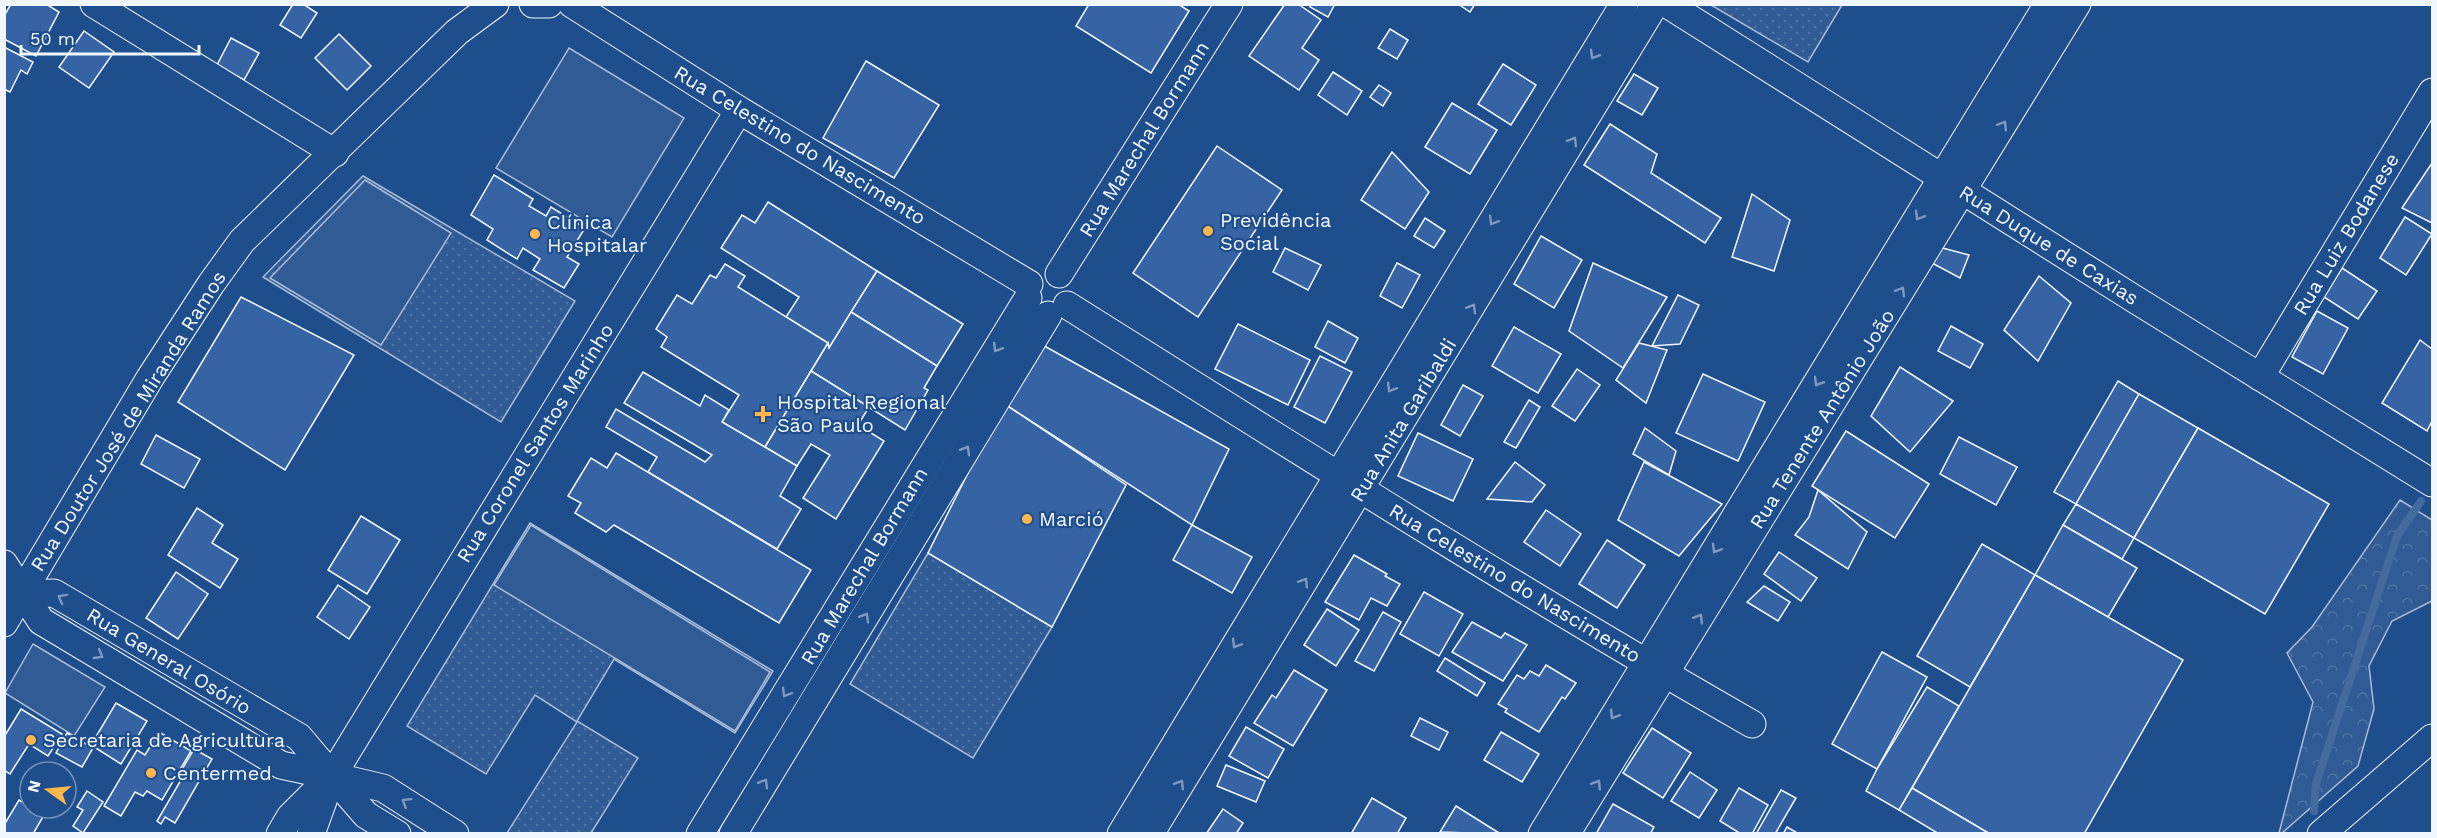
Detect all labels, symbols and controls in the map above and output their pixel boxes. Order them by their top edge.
scale bar [21,18,200,56]
text: 50 m [30,28,75,49]
street label: Rua Marechal Bormann [1074,37,1214,241]
one-way arrow [1589,49,1601,59]
street label: Rua Celestino do Nascimento [670,60,930,230]
one-way arrow [1995,121,2007,131]
one-way arrow [1565,137,1577,147]
street label: Rua Luiz Bodanese [2288,149,2404,319]
street label: Rua Duque de Caxias [1955,180,2143,310]
place label: Previdência Social [1220,208,1331,255]
place label: Clínica Hospitalar [547,210,647,257]
one-way arrow [1915,210,1927,220]
one-way arrow [1488,215,1500,225]
marker: Previdência Social [1201,224,1215,238]
marker: Clínica Hospitalar [528,227,542,241]
street label: Rua Doutor José de Miranda Ramos [25,266,231,576]
one-way arrow [1893,287,1905,297]
one-way arrow [1464,304,1476,314]
street label: Rua Tenente Antônio João [1744,305,1900,533]
street label: Rua Coronel Santos Marinho [451,319,619,567]
street label: Rua Anita Garibaldi [1345,334,1461,506]
one-way arrow [993,342,1005,352]
one-way arrow [1813,376,1825,386]
one-way arrow [1387,382,1399,392]
place label: Hospital Regional São Paulo [777,390,946,437]
marker: Hospital Regional São Paulo [754,405,772,423]
one-way arrow [959,446,971,456]
street label: Rua Marechal Bormann [795,463,933,669]
street label: Rua Celestino do Nascimento [1385,498,1645,668]
place label: Marció [1039,507,1104,531]
marker: Marció [1020,512,1034,526]
one-way arrow [1712,543,1724,553]
one-way arrow [1297,578,1309,588]
one-way arrow [58,594,68,605]
street label: Rua General Osório [82,602,256,720]
one-way arrow [857,613,869,623]
one-way arrow [1692,614,1704,624]
one-way arrow [1231,638,1243,648]
one-way arrow [93,648,103,660]
one-way arrow [781,687,793,697]
one-way arrow [1610,709,1622,719]
place label: Secretaria de Agricultura [43,728,285,752]
marker: Secretaria de Agricultura [24,733,38,747]
north arrow [18,760,78,820]
place label: Centermed [163,761,272,785]
marker: Centermed [144,766,158,780]
text: N [23,778,45,794]
one-way arrow [756,779,768,789]
one-way arrow [1173,780,1185,790]
one-way arrow [1590,780,1602,790]
one-way arrow [401,799,412,810]

